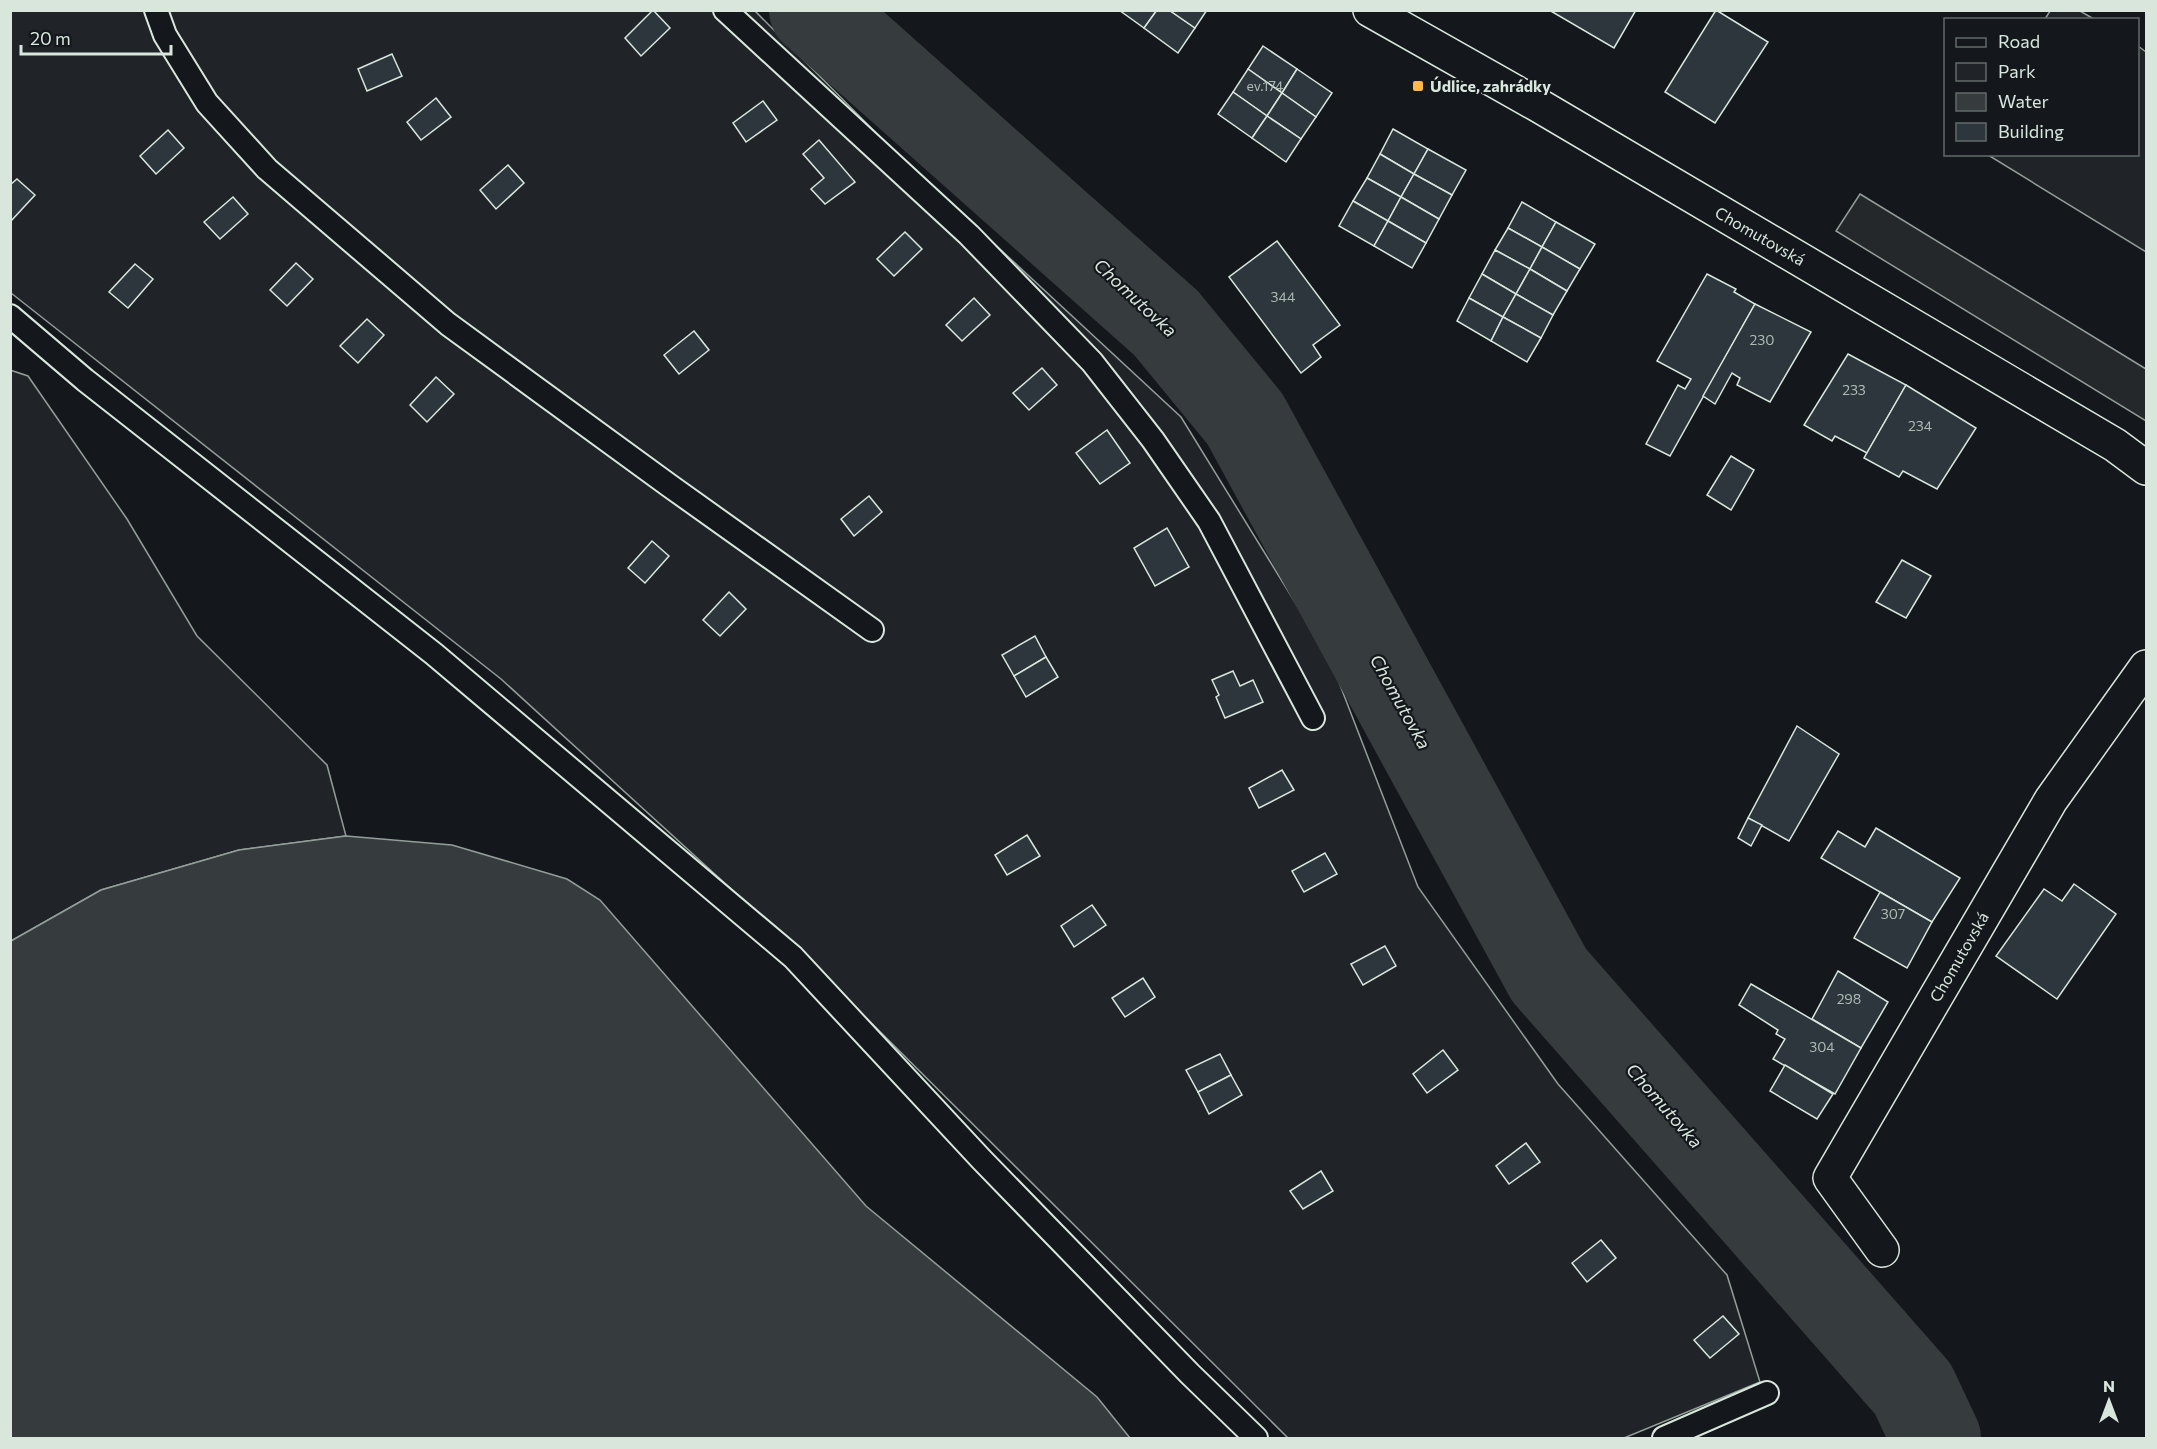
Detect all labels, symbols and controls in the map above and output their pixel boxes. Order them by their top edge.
scale bar [21,18,171,56]
legend [1944,18,2139,156]
text: 20 m [30,27,71,49]
text: Road [1998,30,2040,52]
text: Park [1998,60,2036,82]
place label: Údlice, zahrádky [1430,76,1551,95]
house number: ev.174 [1247,77,1284,94]
marker: Údlice, zahrádky [1411,79,1425,93]
text: Water [1998,90,2049,112]
text: Building [1998,120,2064,142]
street label: Chomutovská [1712,202,1809,269]
water label: Chomutovka [1090,253,1182,341]
house number: 344 [1271,288,1296,305]
house number: 230 [1750,331,1774,348]
house number: 233 [1842,381,1866,398]
house number: 234 [1908,417,1933,434]
water label: Chomutovka [1366,650,1436,753]
house number: 307 [1881,905,1905,922]
street label: Chomutovská [1925,908,1992,1005]
house number: 298 [1837,990,1861,1007]
house number: 304 [1809,1038,1835,1055]
water label: Chomutovka [1622,1059,1707,1152]
north arrow [2079,1371,2139,1431]
text: N [2103,1376,2115,1395]

